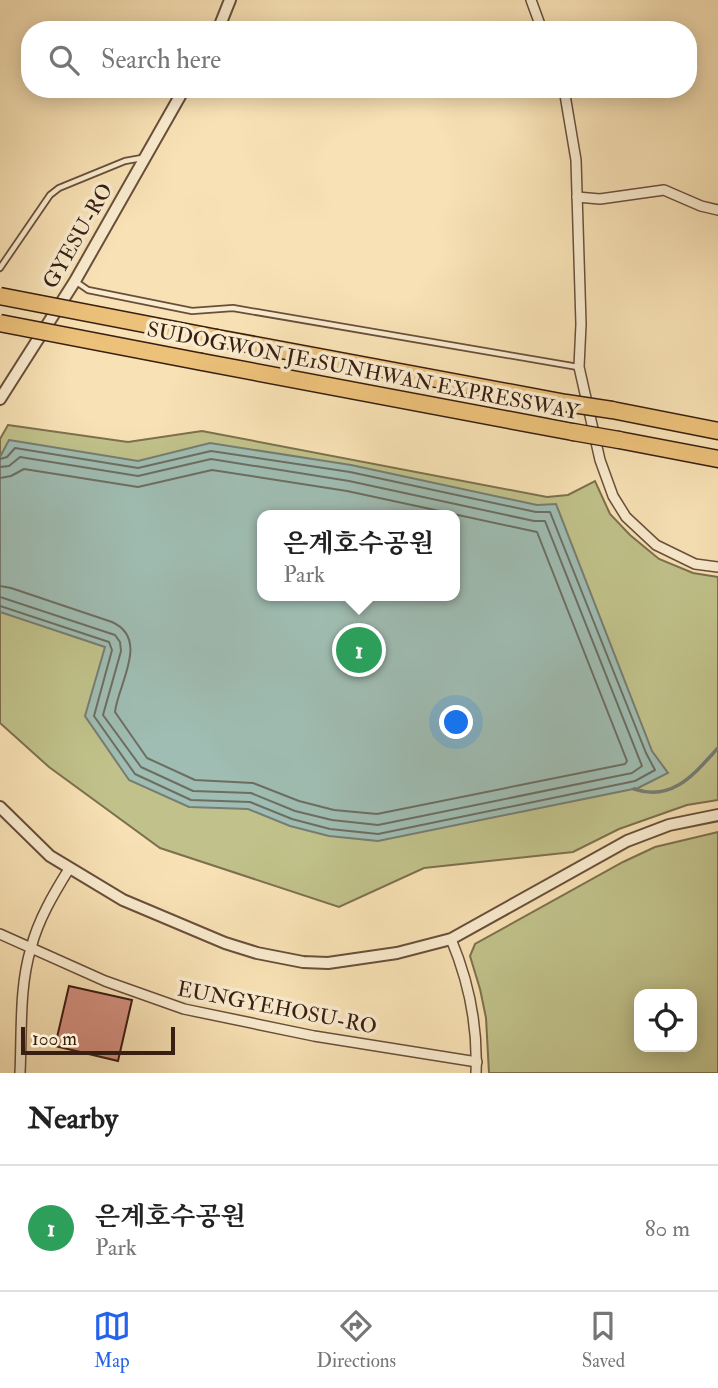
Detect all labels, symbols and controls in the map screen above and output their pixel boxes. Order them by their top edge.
search box [21,21,697,98]
icon: search [45,41,83,79]
text: Search here [101,44,221,76]
street label: GYESU-RO [37,178,119,294]
street label: SUDOGWON JE1SUNHWAN EXPRESSWAY [145,316,582,426]
popup [257,510,460,601]
text: 은계호수공원 [283,528,434,560]
text: Park [283,560,325,589]
pin: 1 [336,624,382,676]
your location [439,705,473,739]
street label: EUNGYEHOSU-RO [175,975,379,1041]
map controls [634,989,697,1052]
button: locate [634,989,697,1052]
scale bar [21,1024,175,1056]
text: 100 m [32,1027,77,1051]
text: Nearby [28,1100,118,1137]
text: 은계호수공원 [95,1201,246,1233]
text: 1 [47,1214,55,1243]
text: 80 m [645,1214,690,1243]
text: Park [95,1233,137,1262]
tab: Map [93,1307,131,1373]
tab: Directions [316,1307,396,1373]
tab: Saved [582,1307,625,1373]

